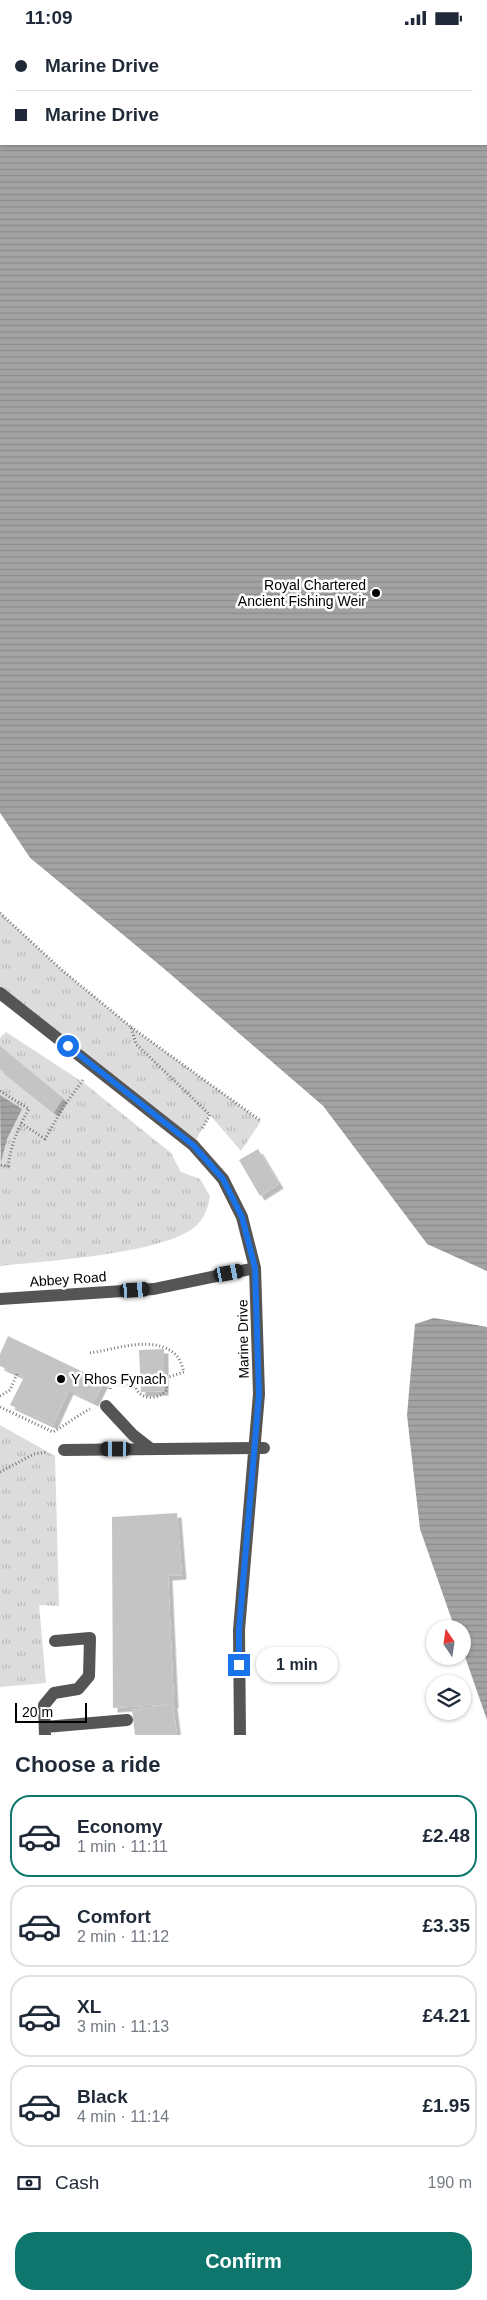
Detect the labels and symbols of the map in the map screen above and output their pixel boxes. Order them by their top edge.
place label: Royal Chartered Ancient Fishing Weir [238,577,366,609]
marker: Royal Chartered Ancient Fishing Weir [370,587,382,599]
route start [57,1035,79,1057]
car [212,1263,245,1283]
street label: Abbey Road [29,1268,107,1290]
car [119,1281,150,1299]
street label: Marine Drive [234,1299,252,1379]
place label: Y Rhos Fynach [71,1371,166,1387]
marker: Y Rhos Fynach [55,1373,67,1385]
car [101,1442,131,1457]
north arrow [426,1620,471,1665]
callout: 1 min [256,1647,339,1683]
route end [228,1654,250,1676]
scale bar [15,1700,88,1723]

